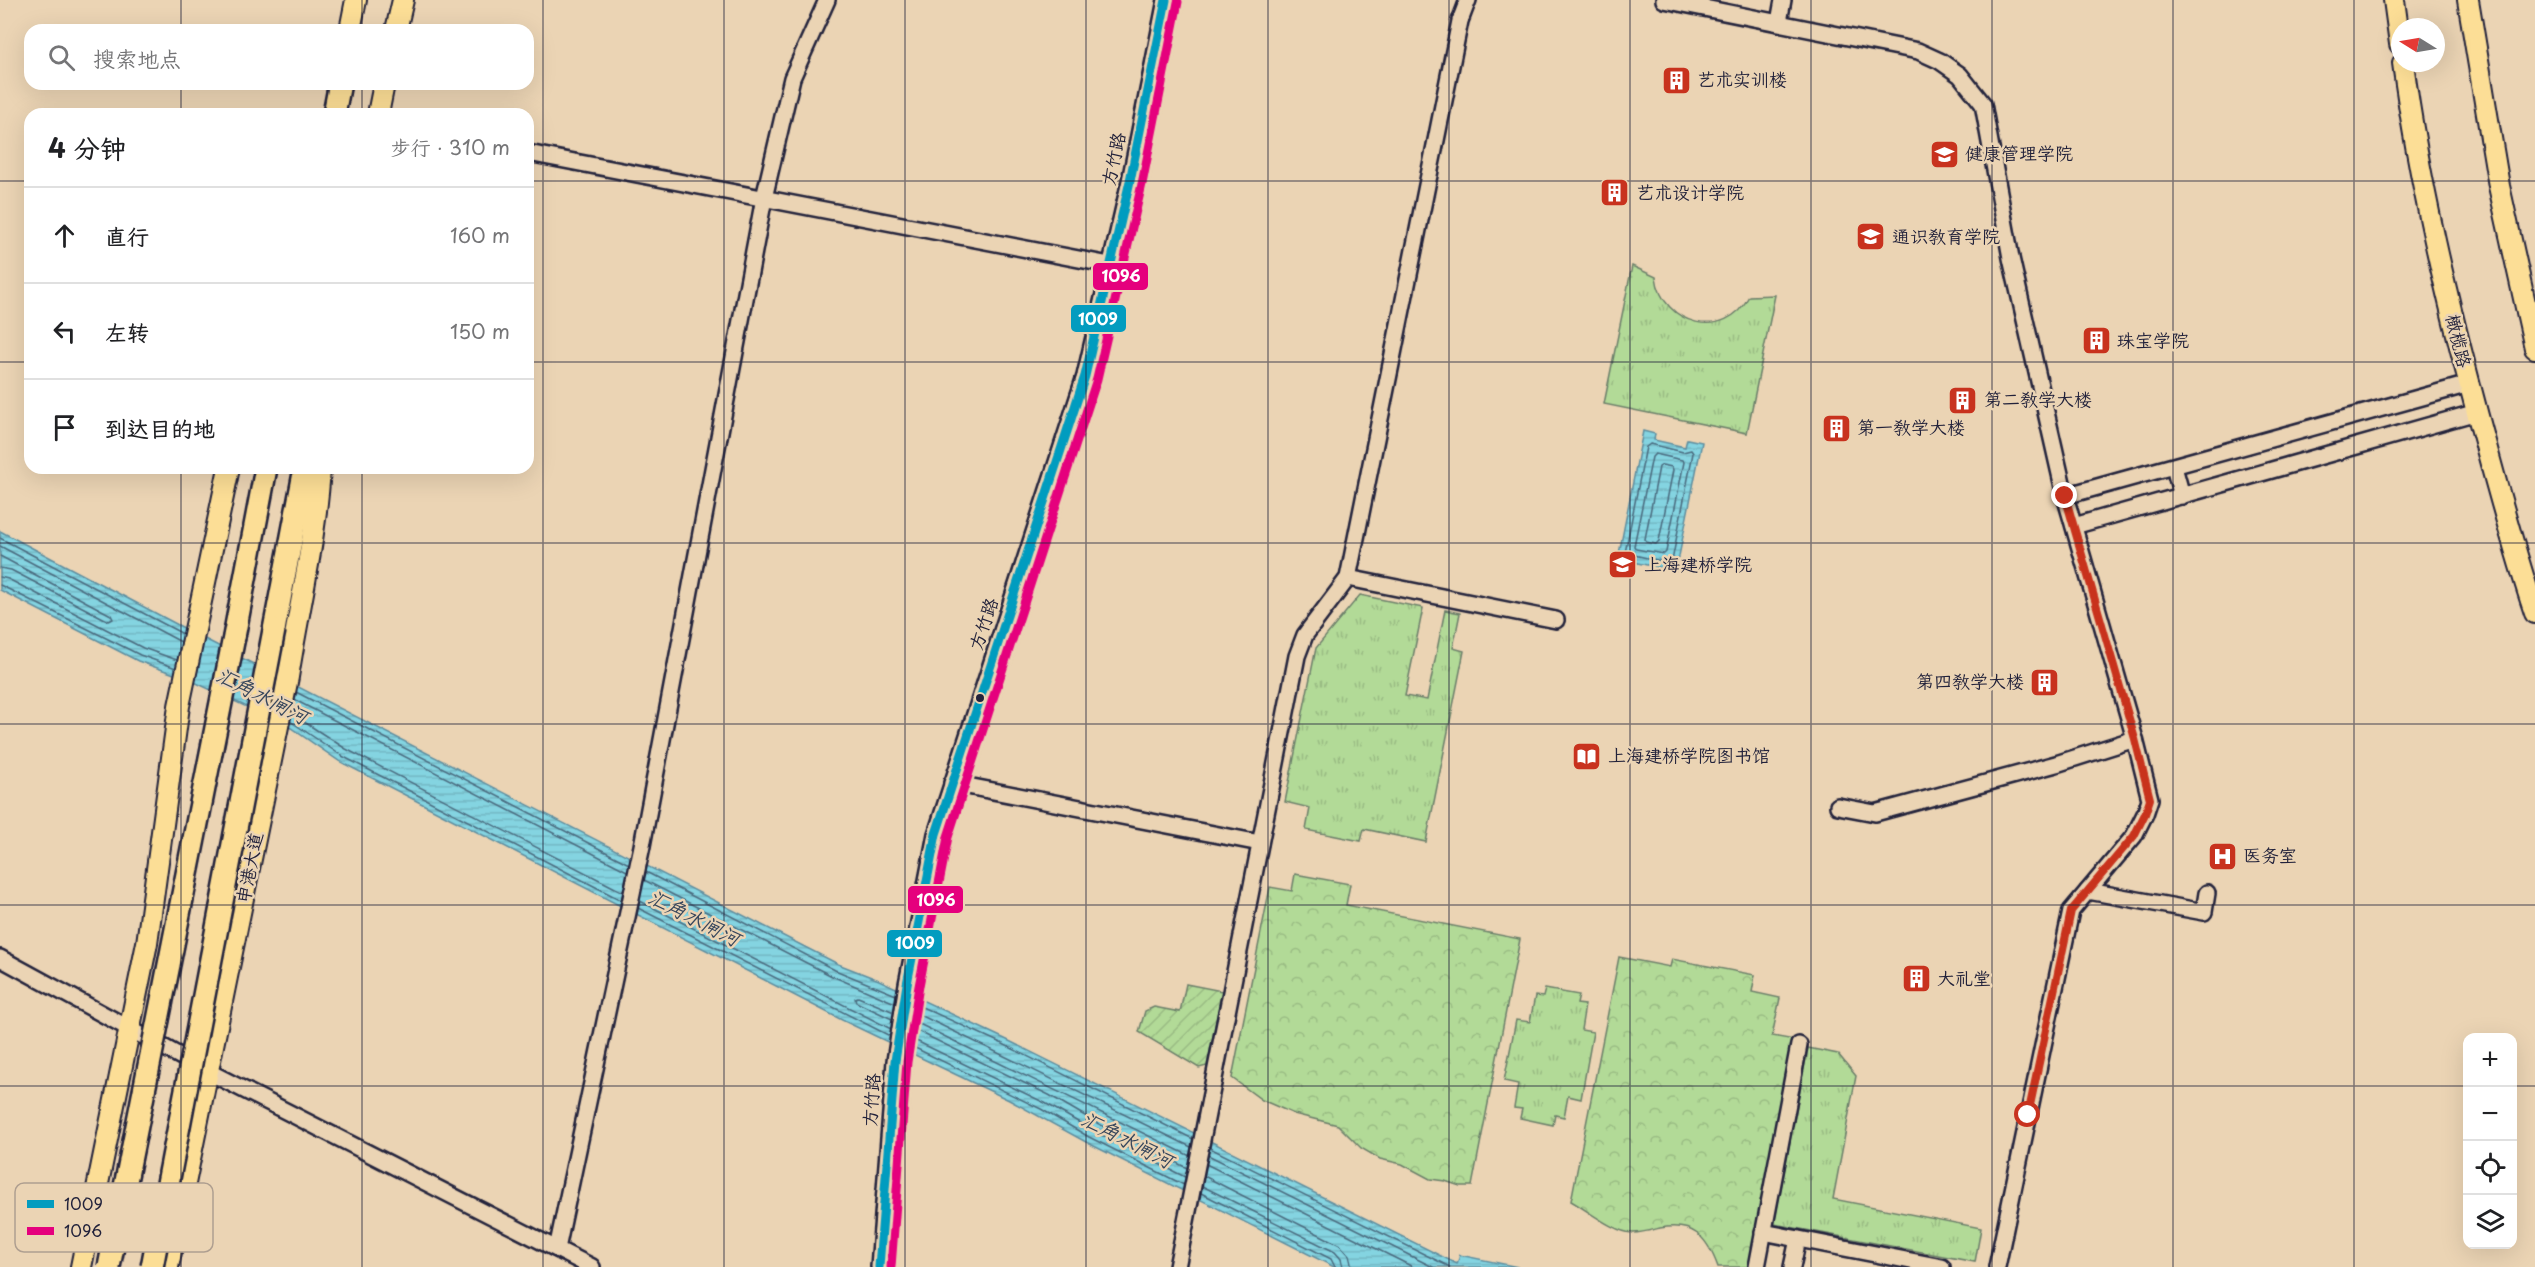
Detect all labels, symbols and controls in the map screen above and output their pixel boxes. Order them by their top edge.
north arrow [2391,18,2445,72]
search box [24,24,534,90]
icon: search [45,41,78,74]
text: 搜索地点 [93,41,181,74]
building icon: 艺术实训楼 [1660,64,1692,96]
place label: 艺术实训楼 [1697,65,1787,92]
text: 4 分钟 [48,128,126,167]
street label: 方竹路 [1094,129,1131,188]
text: 步行 · 310 m [391,132,510,162]
school or university icon: 健康管理学院 [1928,138,1960,170]
place label: 健康管理学院 [1965,139,2073,166]
building icon: 艺术设计学院 [1599,177,1631,209]
place label: 艺术设计学院 [1636,178,1744,205]
icon: ahead [48,219,81,252]
text: 直行 [105,219,149,252]
text: 160 m [450,220,510,250]
school or university icon: 通识教育学院 [1855,221,1887,253]
place label: 通识教育学院 [1892,222,2000,249]
line badge: 1096 [1092,262,1149,291]
text: 1096 [1101,263,1141,287]
line badge: 1009 [1070,304,1127,333]
text: 1009 [1078,306,1118,330]
street label: 橄榄路 [2440,311,2479,370]
icon: left [48,315,81,348]
text: 左转 [105,315,149,348]
text: 150 m [450,316,510,346]
building icon: 珠宝学院 [2080,325,2112,357]
place label: 珠宝学院 [2117,326,2189,353]
building icon: 第二教学大楼 [1947,384,1979,416]
place label: 第二教学大楼 [1984,385,2092,412]
icon: arrive [48,411,81,444]
text: 到达目的地 [105,411,215,444]
building icon: 第一教学大楼 [1820,412,1852,444]
place label: 第一教学大楼 [1857,413,1965,440]
route end [2051,482,2077,508]
school or university icon: 上海建桥学院 [1607,549,1639,581]
place label: 上海建桥学院 [1644,550,1752,577]
street label: 方竹路 [961,594,1004,653]
water label: 汇角水闸河 [211,659,316,733]
building icon: 第四教学大楼 [2029,666,2061,698]
place label: 第四教学大楼 [1916,667,2024,694]
unlabelled marker [974,692,986,704]
library icon: 上海建桥学院图书馆 [1571,740,1603,772]
place label: 上海建桥学院图书馆 [1608,741,1770,768]
street label: 申港大道 [228,830,269,906]
hospital icon: 医务室 [2206,840,2238,872]
place label: 医务室 [2243,841,2297,868]
water label: 汇角水闸河 [643,881,748,955]
line badge: 1096 [907,885,964,914]
text: 1096 [916,887,956,911]
line badge: 1009 [886,929,943,958]
text: 1009 [895,930,935,954]
building icon: 大礼堂 [1900,963,1932,995]
place label: 大礼堂 [1937,964,1991,991]
map controls [2463,1033,2517,1249]
button: + [2463,1033,2517,1087]
street label: 方竹路 [855,1072,886,1128]
button: − [2463,1087,2517,1141]
route start [2014,1101,2040,1127]
water label: 汇角水闸河 [1076,1103,1181,1177]
button: locate [2463,1141,2517,1195]
legend [15,1183,213,1252]
text: 1009 [64,1191,103,1215]
button: layers [2463,1195,2517,1249]
text: 1096 [64,1218,102,1242]

